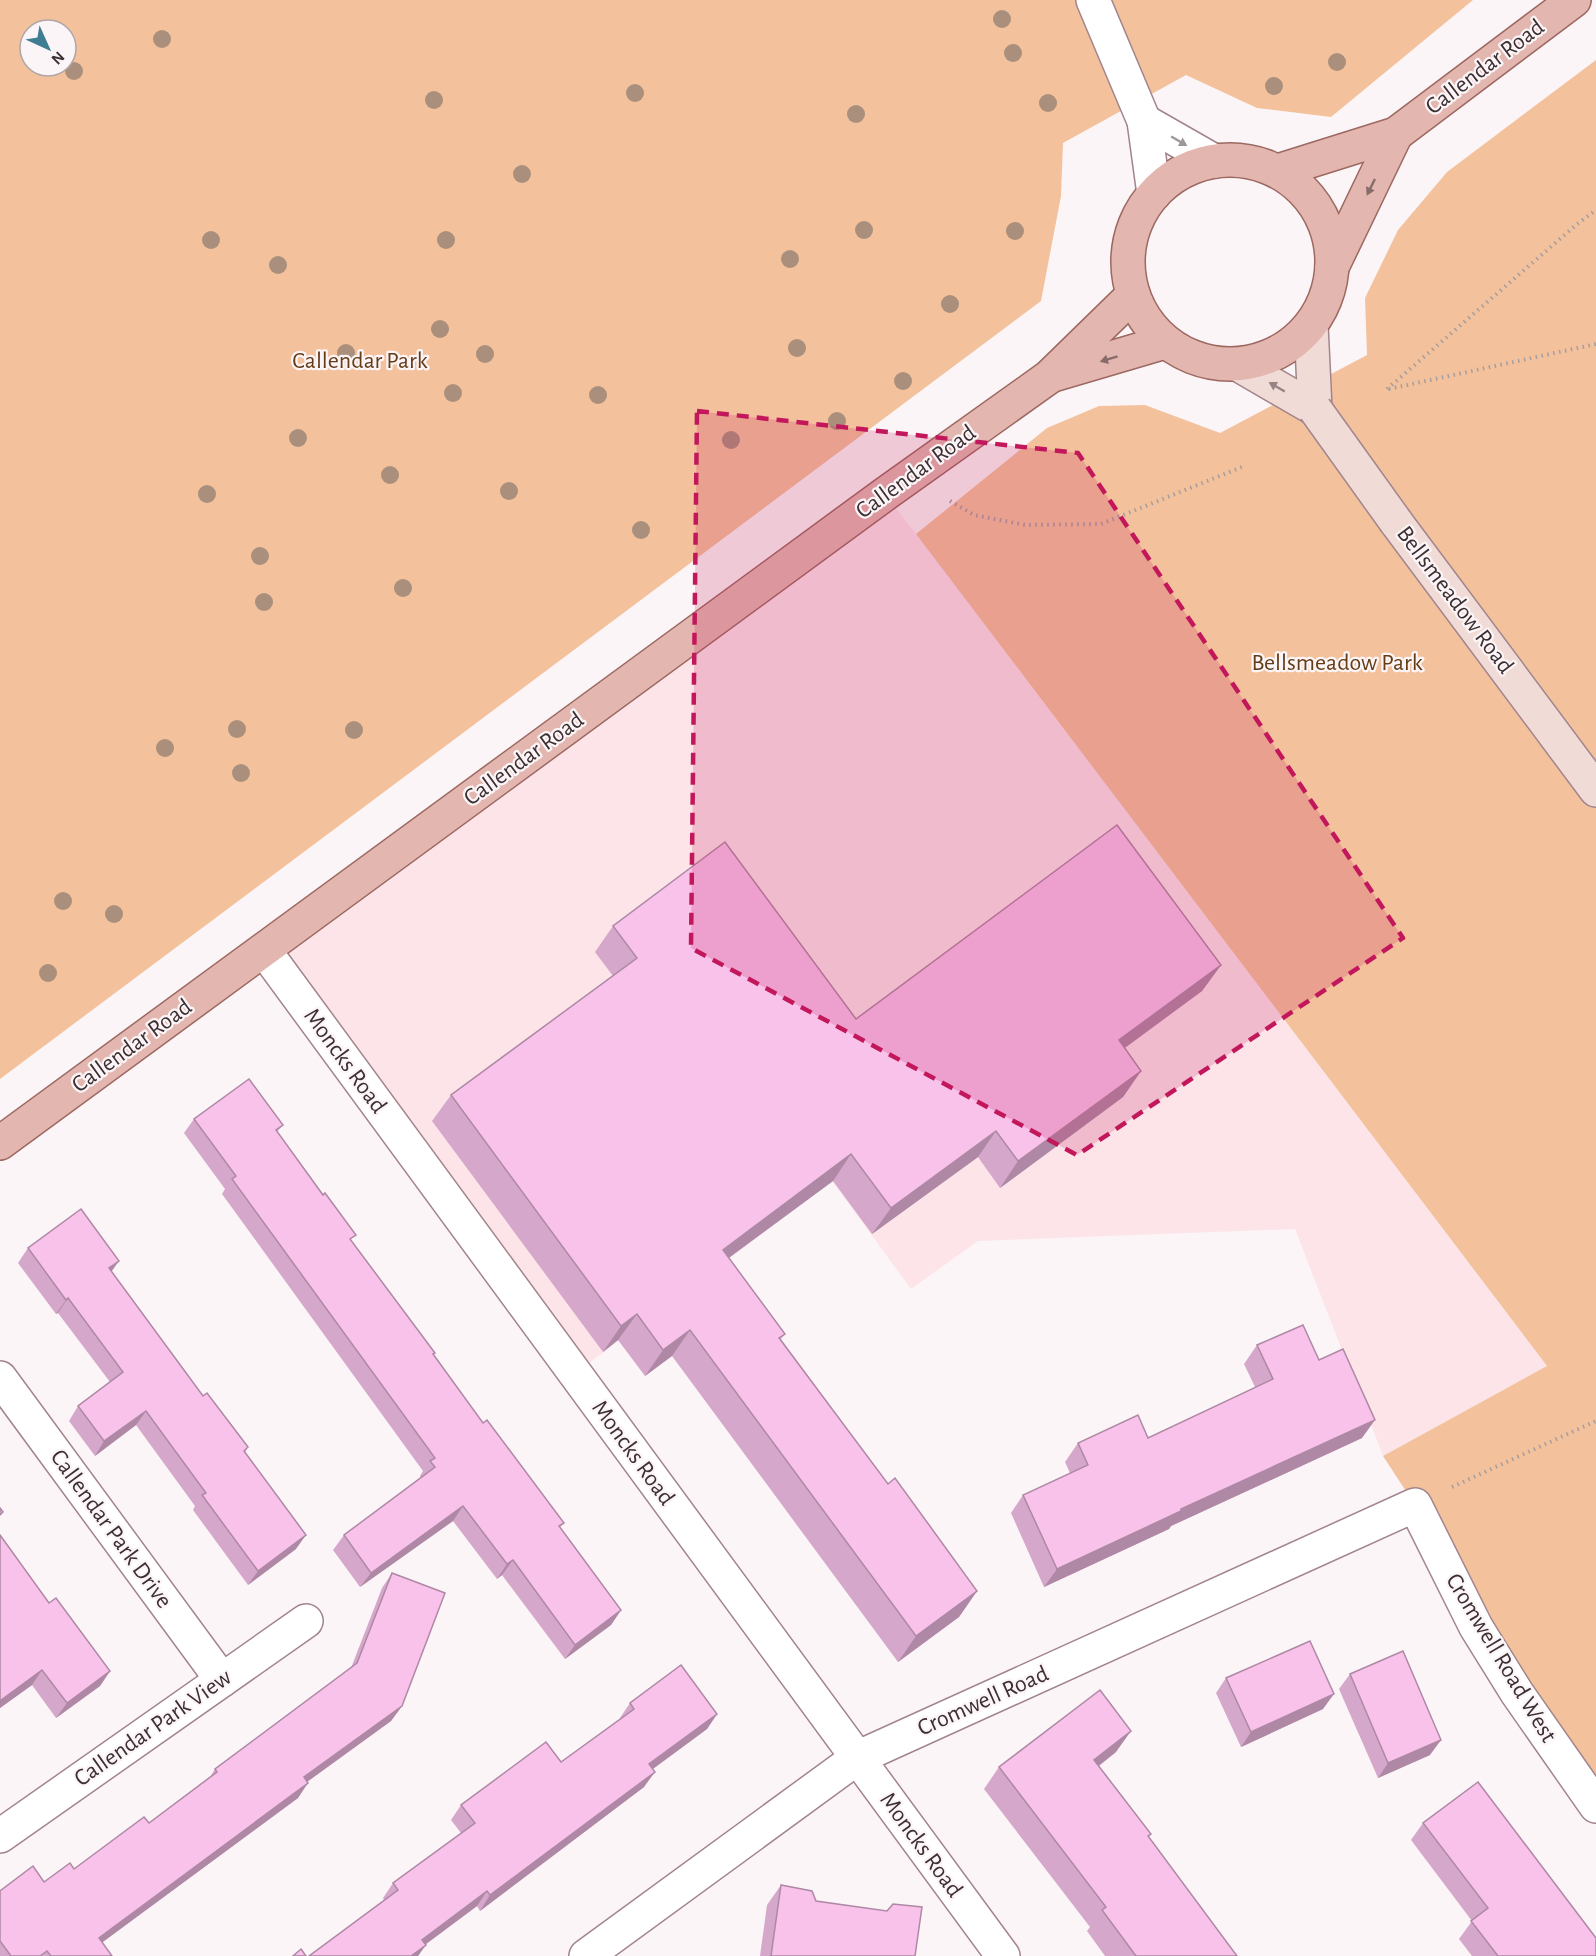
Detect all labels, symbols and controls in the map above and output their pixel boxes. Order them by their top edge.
street label: Callendar Road [1421,15,1549,119]
north arrow [18,18,78,78]
text: N [48,48,67,67]
one-way arrow [1171,136,1188,146]
one-way arrow [1366,178,1376,195]
park label: Callendar Park [292,349,428,373]
one-way arrow [1100,355,1118,364]
one-way arrow [1268,382,1285,392]
street label: Callendar Road [852,421,980,523]
street label: Bellsmeadow Road [1392,522,1518,678]
park label: Bellsmeadow Park [1251,651,1423,675]
street label: Callendar Road [460,708,588,810]
street label: Callendar Road [68,995,196,1097]
street label: Moncks Road [299,1004,391,1118]
street label: Moncks Road [587,1396,679,1510]
street label: Callendar Park Drive [46,1445,176,1613]
street label: Cromwell Road West [1441,1569,1561,1747]
street label: Cromwell Road [914,1661,1052,1741]
street label: Callendar Park View [70,1665,236,1791]
street label: Moncks Road [875,1788,967,1902]

